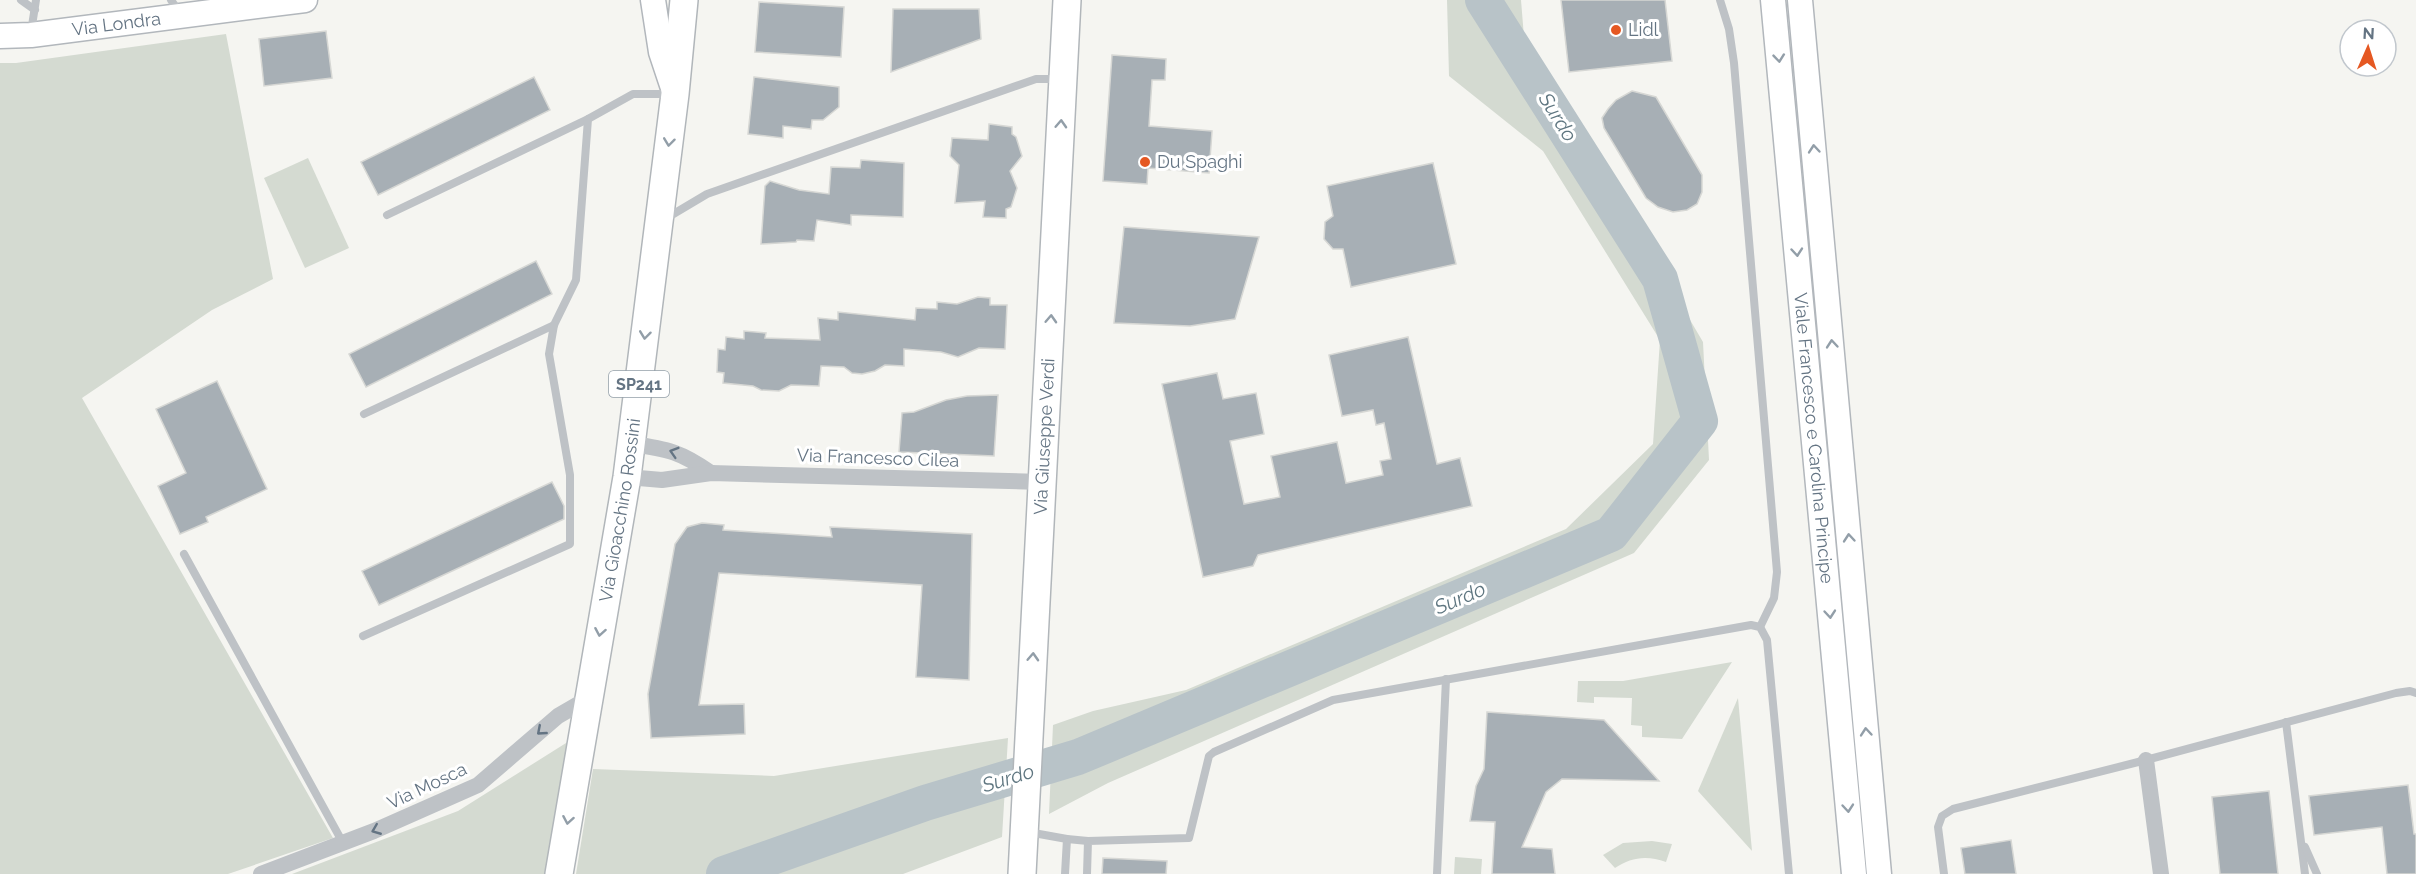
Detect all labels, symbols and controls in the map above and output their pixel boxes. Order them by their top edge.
street label: Via Londra [71,8,162,40]
north arrow [2338,18,2398,78]
place label: Lidl [1628,19,1659,40]
marker: Lidl [1609,23,1623,37]
text: N [2362,24,2375,43]
one-way arrow [1772,54,1785,63]
water label: Surdo [1533,87,1582,146]
one-way arrow [1054,120,1067,129]
one-way arrow [663,137,676,146]
one-way arrow [1808,145,1821,154]
place label: Du Spaghi [1157,151,1243,172]
marker: Du Spaghi [1138,155,1152,169]
one-way arrow [1790,248,1803,257]
street label: Viale Francesco e Carolina Principe [1790,292,1838,585]
one-way arrow [1045,315,1058,324]
one-way arrow [640,331,652,340]
one-way arrow [1825,339,1838,348]
street label: Via Giuseppe Verdi [1029,358,1059,515]
road number: SP241 [609,371,669,397]
street label: Via Gioacchino Rossini [595,417,644,604]
street label: Via Francesco Cilea [796,444,960,471]
one-way arrow [669,447,680,459]
one-way arrow [1843,533,1856,542]
water label: Surdo [1430,577,1489,620]
one-way arrow [1823,609,1836,618]
one-way arrow [595,627,607,636]
one-way arrow [1027,653,1040,662]
one-way arrow [537,724,548,735]
one-way arrow [1860,728,1873,737]
street label: Via Mosca [384,758,470,813]
water label: Surdo [978,759,1037,798]
one-way arrow [1841,803,1854,813]
one-way arrow [562,815,575,825]
one-way arrow [371,823,382,835]

